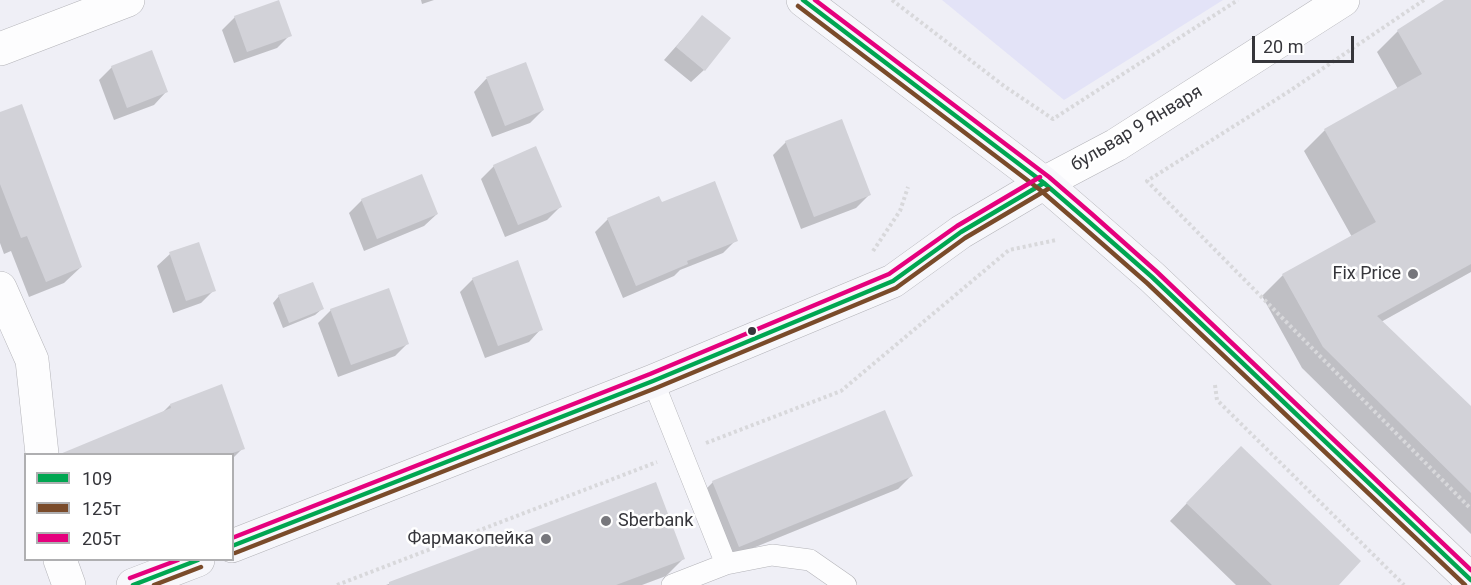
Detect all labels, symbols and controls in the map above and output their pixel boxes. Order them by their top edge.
scale bar [1255,24,1357,62]
text: 20 m [1263,36,1303,57]
street label: бульвар 9 Января [1067,81,1207,177]
place label: Fix Price [1332,263,1401,285]
marker: Fix Price [1406,267,1420,281]
unlabelled marker [746,325,758,337]
legend [24,453,234,561]
text: 109 [82,468,112,489]
text: 125т [82,498,121,519]
place label: Sberbank [618,510,693,532]
marker: Sberbank [599,514,613,528]
text: 205т [82,528,121,549]
place label: Фармакопейка [407,528,534,550]
marker: Фармакопейка [539,532,553,546]

